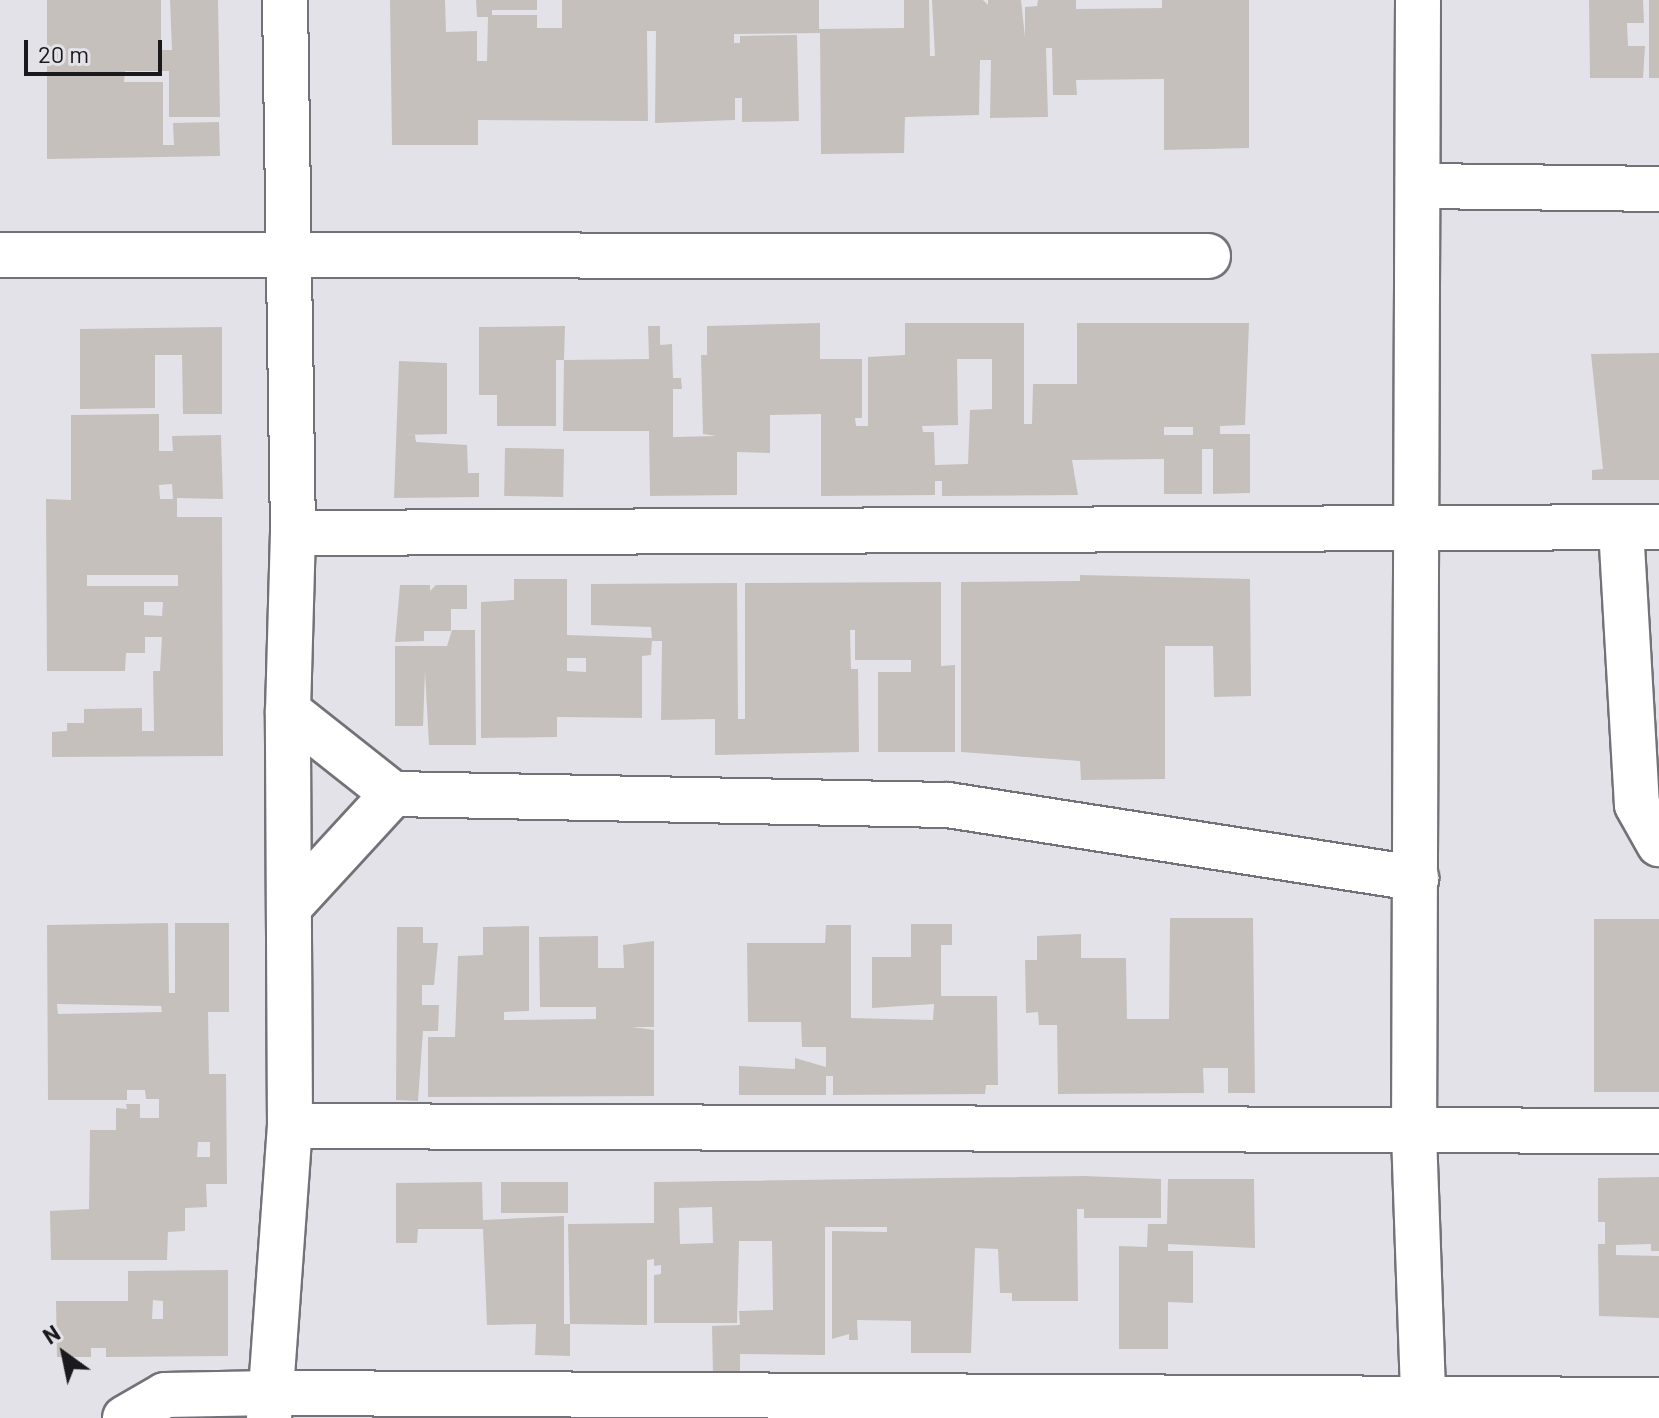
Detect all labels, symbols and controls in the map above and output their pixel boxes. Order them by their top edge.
scale bar [28,24,166,74]
text: 20 m [38,39,89,68]
north arrow [24,1314,104,1394]
text: N [38,1319,64,1349]

